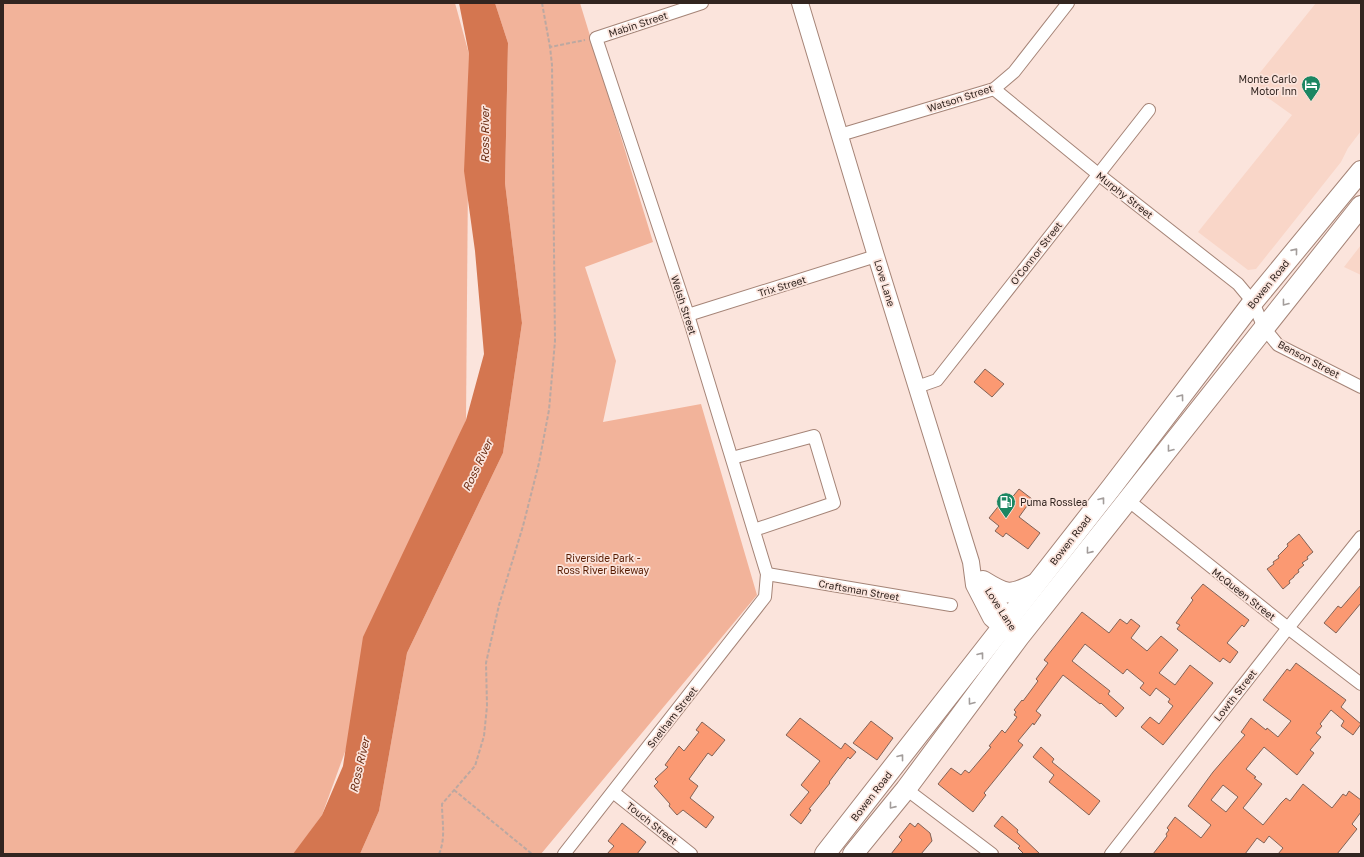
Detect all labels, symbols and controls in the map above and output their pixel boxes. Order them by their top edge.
street label: Mabin Street [607,9,669,39]
place label: Monte Carlo Motor Inn [1239,73,1297,97]
hotel icon: Monte Carlo Motor Inn [1300,74,1322,102]
street label: Watson Street [926,82,994,114]
water label: Ross River [478,106,491,163]
street label: Murphy Street [1094,169,1156,221]
street label: O'Connor Street [1008,219,1064,287]
one-way arrow [1291,248,1298,255]
street label: Bowen Road [1245,257,1291,311]
street label: Love Lane [872,258,898,308]
street label: Trix Street [757,273,807,299]
street label: Welsh Street [669,274,699,336]
one-way arrow [1282,298,1289,305]
street label: Benson Street [1276,338,1342,380]
one-way arrow [1176,395,1183,402]
water label: Ross River [459,436,495,493]
one-way arrow [1167,445,1174,452]
fuel station icon: Puma Rosslea [995,491,1017,519]
place label: Puma Rosslea [1020,496,1087,508]
one-way arrow [1097,498,1104,505]
street label: Bowen Road [1047,513,1093,567]
one-way arrow [1086,546,1093,553]
park label: Riverside Park - Ross River Bikeway [557,552,650,576]
street label: McQueen Street [1210,565,1278,623]
street label: Craftsman Street [818,577,900,603]
street label: Love Lane [983,585,1019,633]
one-way arrow [976,652,984,659]
street label: Lowth Street [1211,667,1259,723]
street label: Snelham Street [644,684,700,750]
one-way arrow [969,698,976,705]
water label: Ross River [346,735,372,793]
one-way arrow [896,755,903,762]
street label: Bowen Road [848,769,894,823]
street label: Touch Street [624,799,680,847]
one-way arrow [890,801,897,808]

